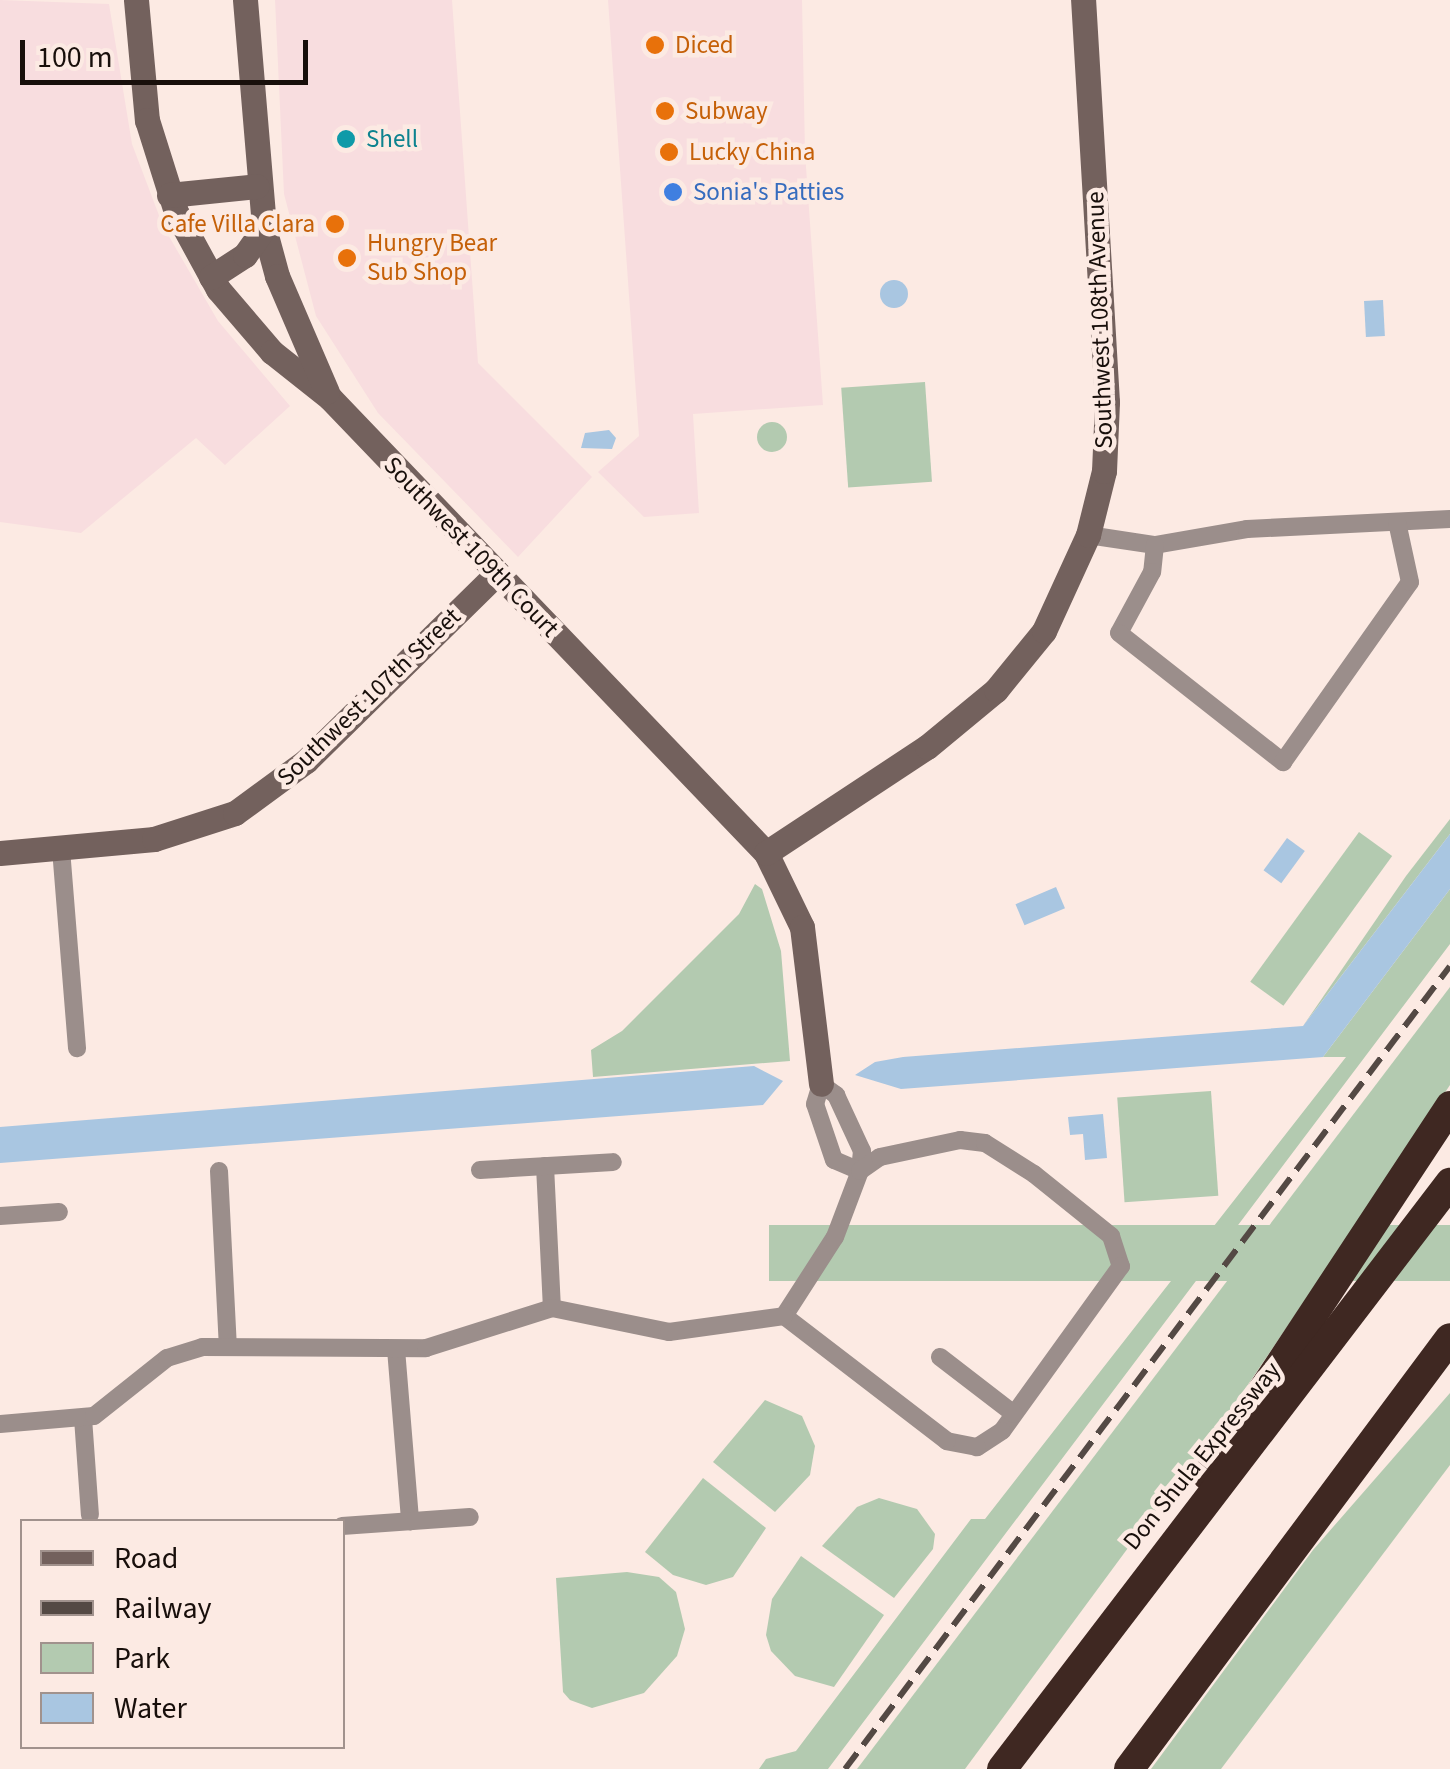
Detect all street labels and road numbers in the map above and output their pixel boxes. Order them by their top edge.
street label: Southwest 108th Avenue [1081,191,1119,449]
street label: Southwest 109th Court [377,451,565,643]
street label: Southwest 107th Street [271,602,467,792]
street label: Don Shula Expressway [1117,1356,1287,1556]

